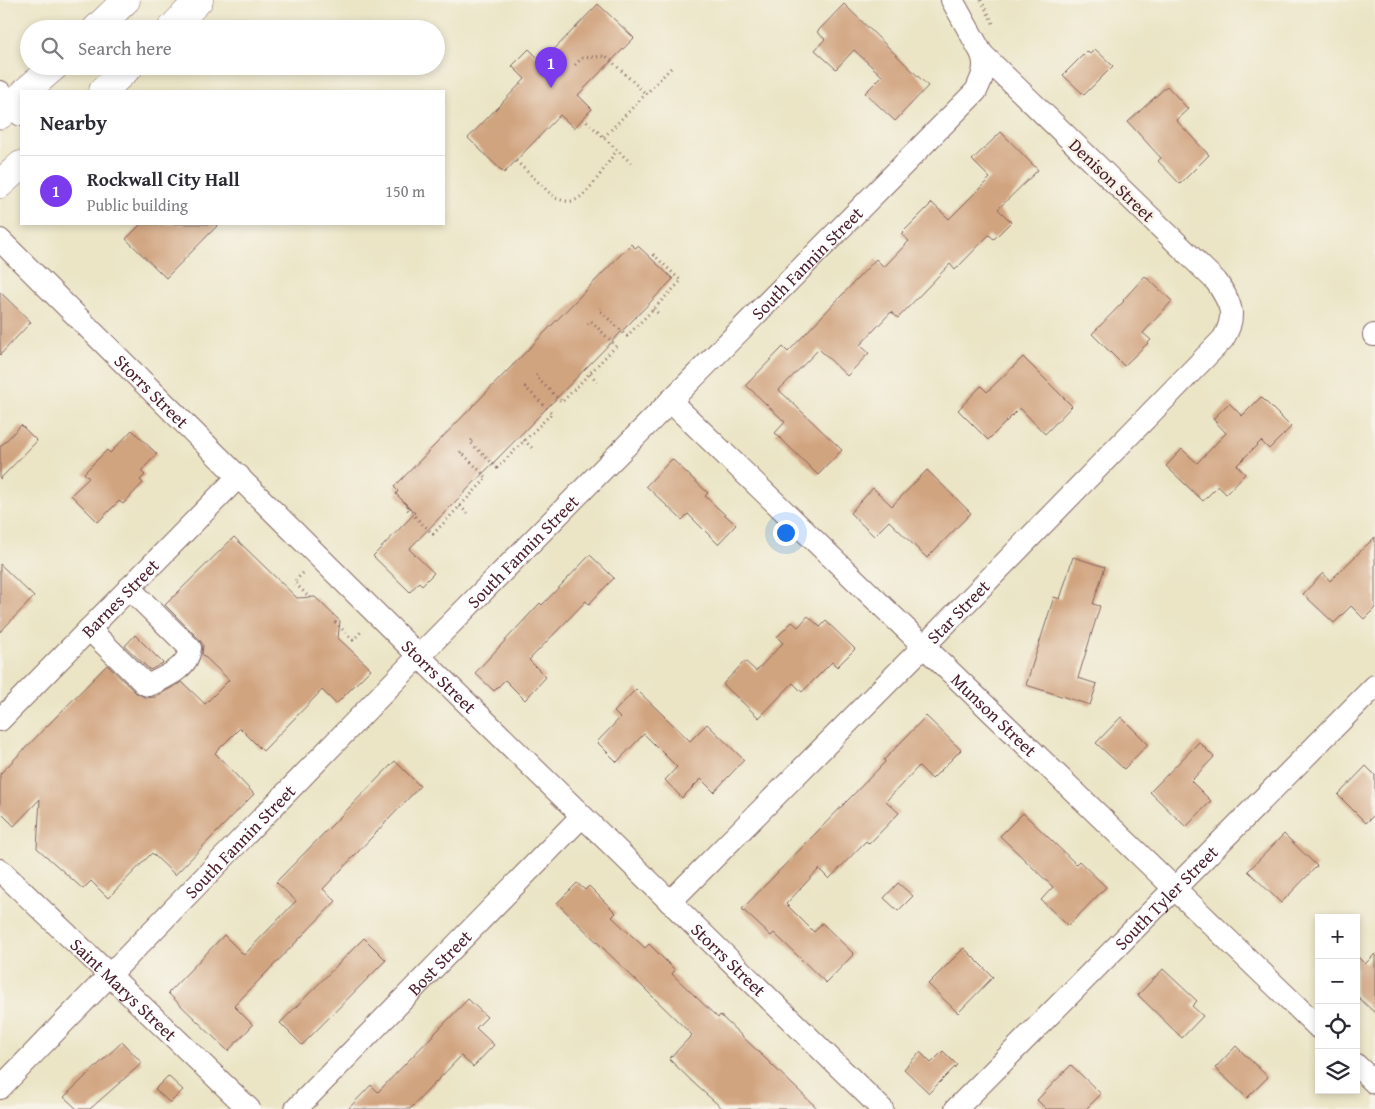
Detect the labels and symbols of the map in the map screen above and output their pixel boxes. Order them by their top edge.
pin: 1 [535,47,567,88]
street label: Denison Street [1063,132,1162,229]
street label: South Fannin Street [744,200,869,326]
street label: Storrs Street [108,347,196,435]
street label: South Fannin Street [460,488,585,614]
your location [773,520,799,546]
street label: Barnes Street [75,552,165,644]
street label: Star Street [920,573,996,650]
street label: Storrs Street [396,633,483,720]
street label: Munson Street [945,666,1044,763]
street label: South Fannin Street [178,777,302,904]
street label: South Tyler Street [1108,838,1224,956]
street label: Storrs Street [685,916,773,1003]
street label: Bost Street [401,923,478,1001]
street label: Saint Marys Street [65,931,184,1047]

